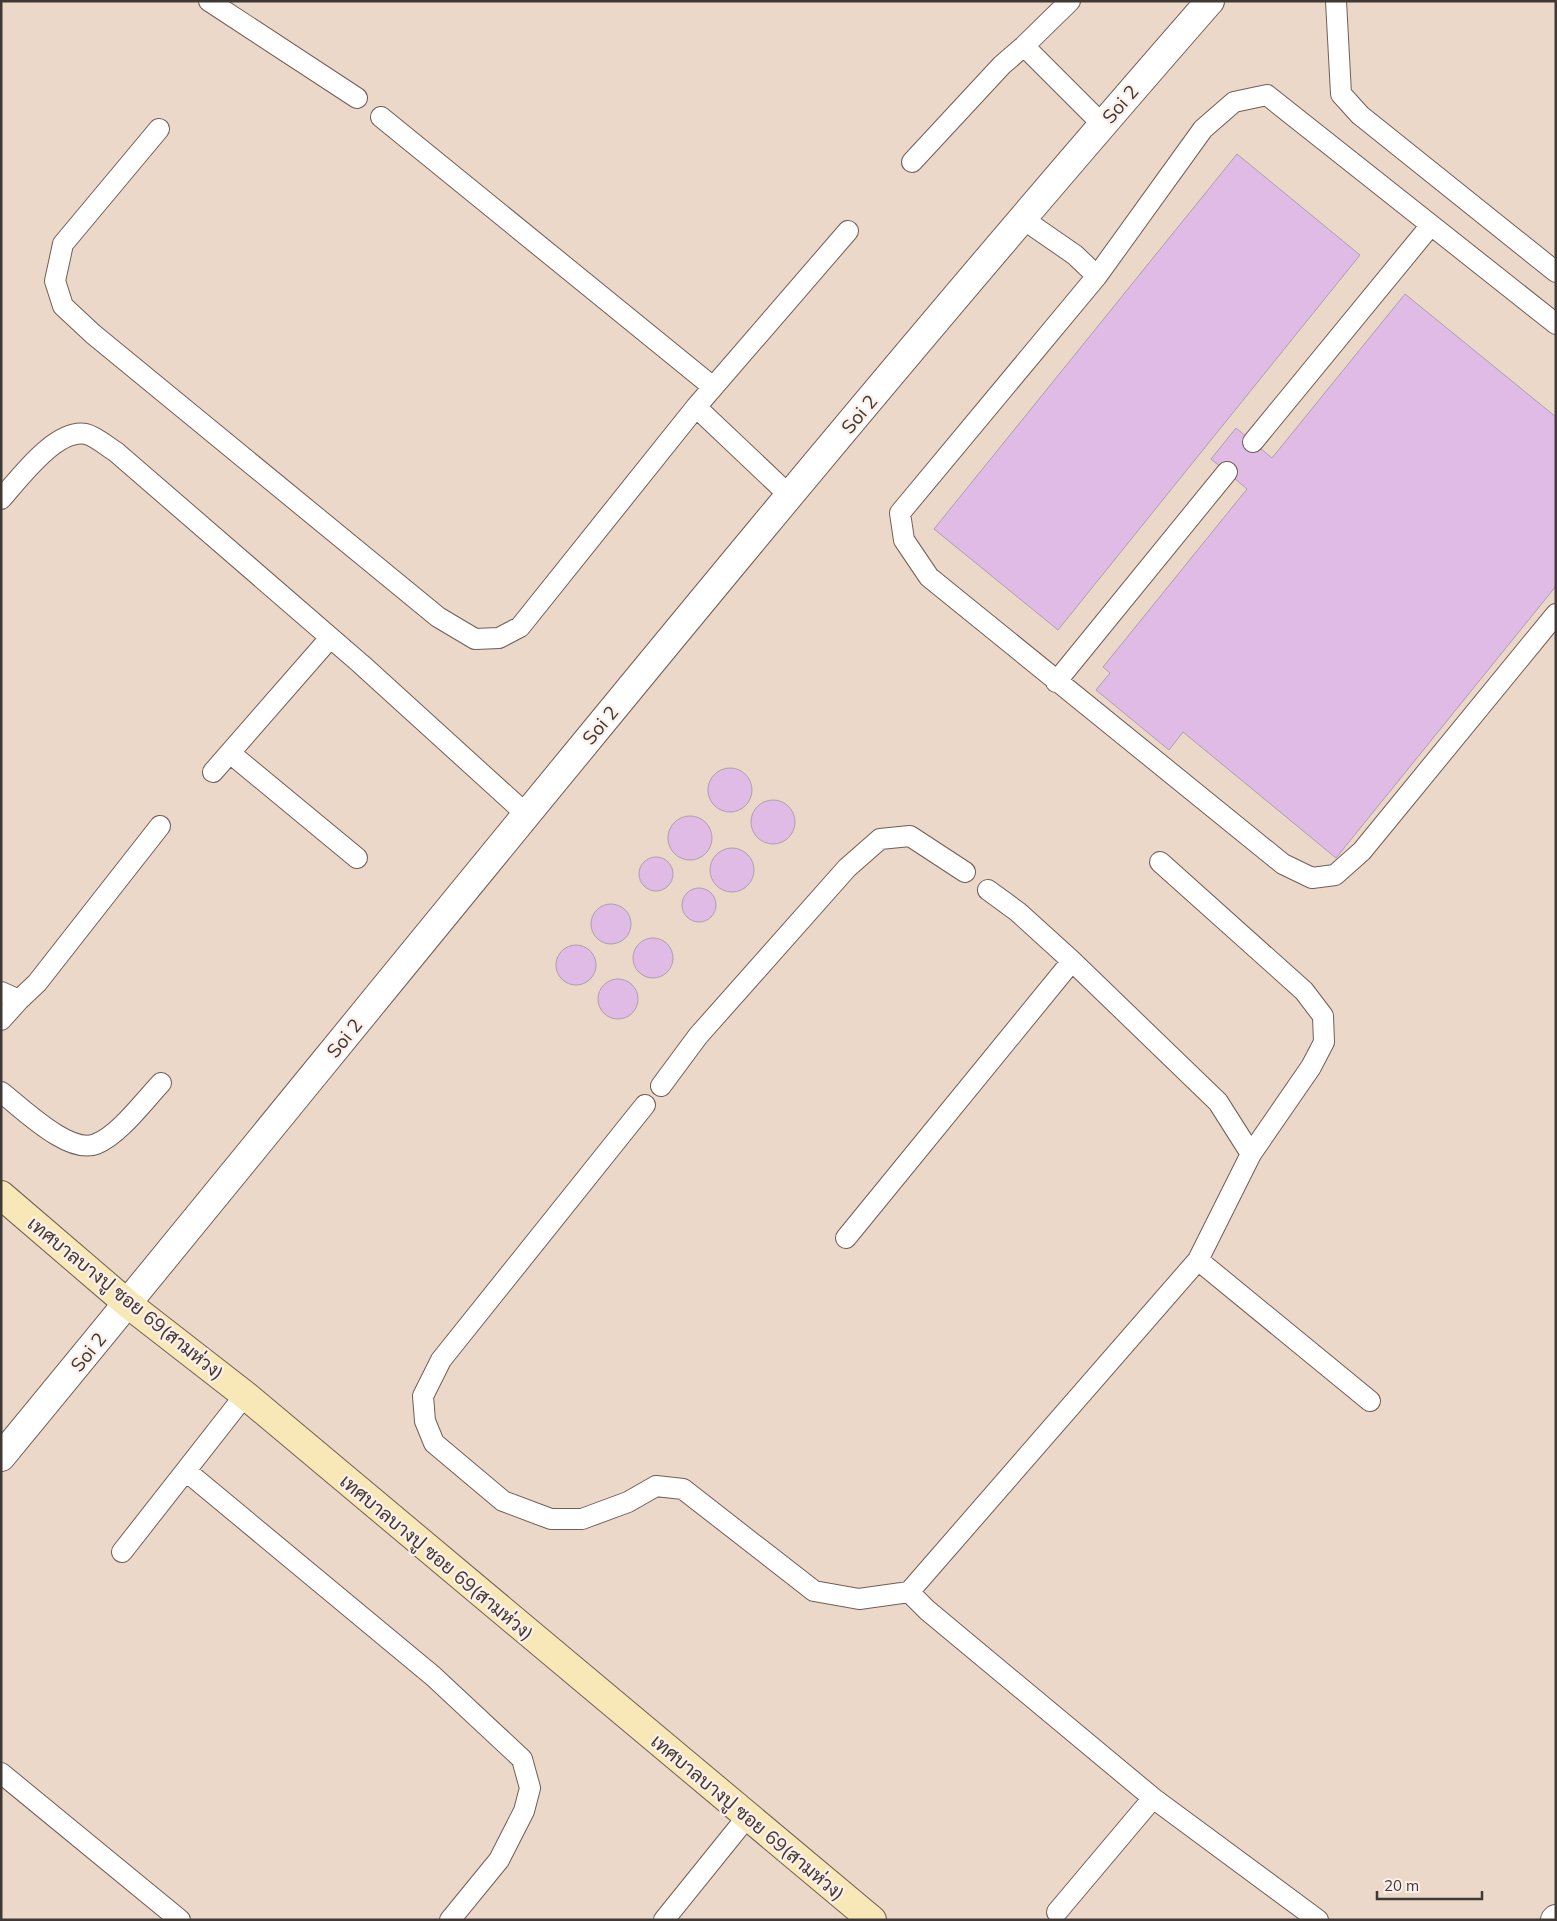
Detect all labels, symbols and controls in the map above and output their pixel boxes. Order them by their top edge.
street label: Soi 2 [1097,80,1143,128]
street label: Soi 2 [836,390,882,438]
street label: Soi 2 [577,701,623,749]
street label: Soi 2 [321,1014,367,1062]
street label: เทศบาลบางปู ซอย 69(สามห่วง) [22,1211,229,1386]
street label: Soi 2 [65,1328,111,1376]
street label: เทศบาลบางปู ซอย 69(สามห่วง) [334,1469,539,1647]
street label: เทศบาลบางปู ซอย 69(สามห่วง) [645,1729,850,1907]
scale bar [1377,1868,1482,1900]
text: 20 m [1384,1876,1419,1895]

